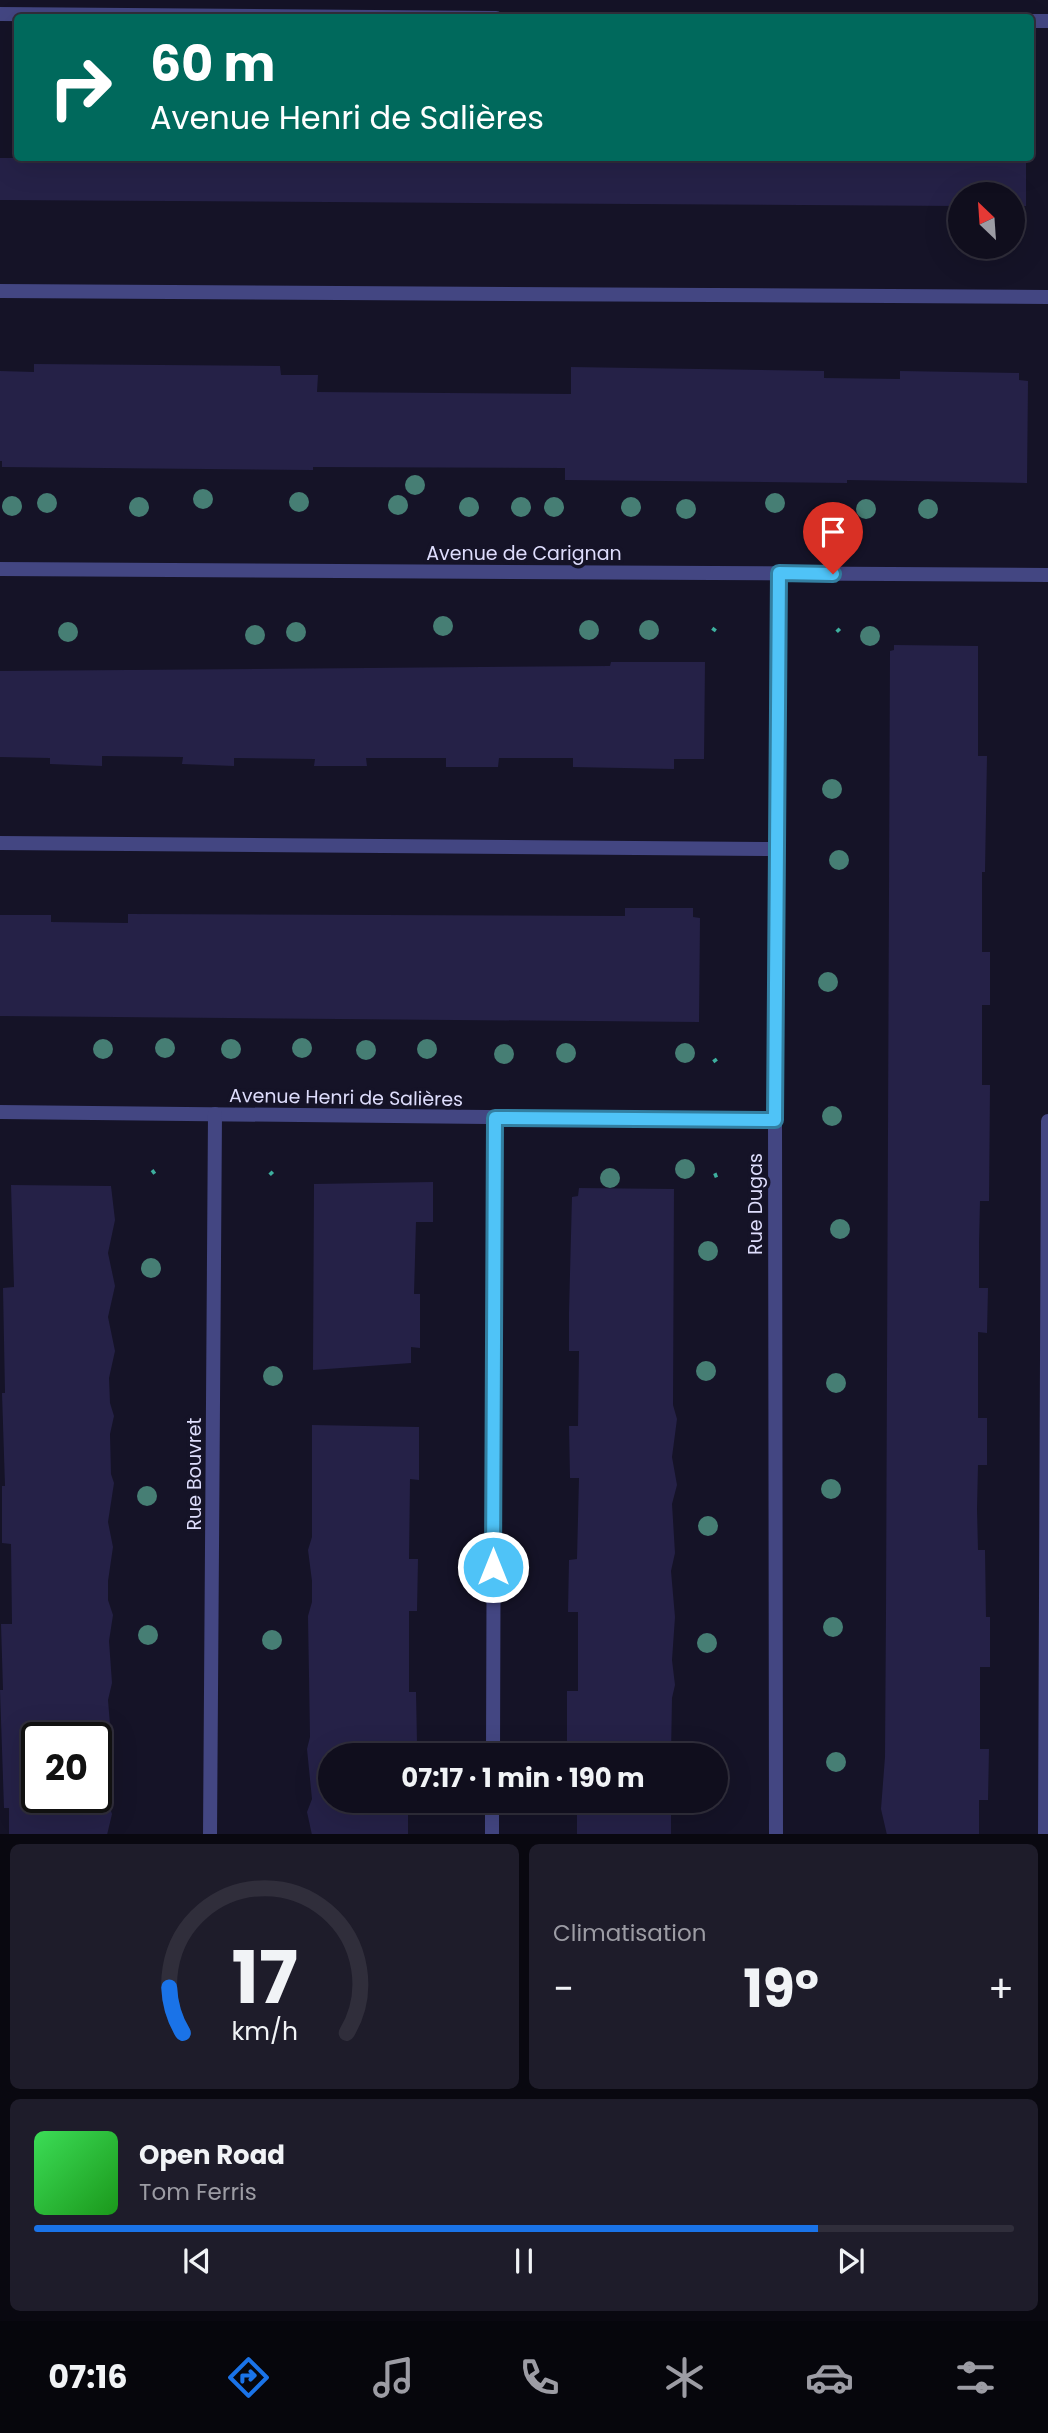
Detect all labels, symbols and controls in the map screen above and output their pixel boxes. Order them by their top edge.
text: 60 m [150,30,275,98]
icon: right [35,42,126,133]
text: Avenue Henri de Salières [150,95,544,140]
north arrow [948,182,1026,259]
map controls [948,182,1025,259]
pin [803,502,863,574]
icon: arrive [814,513,852,551]
street label: Avenue de Carignan [426,540,622,567]
street label: Avenue Henri de Salières [229,1082,463,1113]
street label: Rue Dugas [742,1153,769,1255]
street label: Rue Bouvret [181,1417,208,1530]
position arrow [456,1530,530,1604]
speed limit sign: 20 [21,1722,112,1813]
text: 07:17 · 1 min · 190 m [401,1760,645,1796]
text: Climatisation [553,1917,706,1949]
text: 17 [231,1927,298,2028]
text: 19° [743,1952,819,2025]
text: − [553,1962,574,2015]
text: + [988,1962,1014,2015]
text: km/h [231,2013,298,2048]
text: Open Road [139,2137,285,2173]
text: Tom Ferris [139,2176,257,2208]
icon: previous [178,2242,216,2280]
icon: pause [505,2242,543,2280]
icon: next [832,2242,870,2280]
icon: directions [224,2353,273,2402]
icon: music [369,2353,418,2402]
icon: phone [515,2353,564,2402]
icon: climate [660,2353,709,2402]
icon: car [805,2353,854,2402]
icon: filters [951,2353,1000,2402]
text: 07:16 [48,2354,128,2399]

